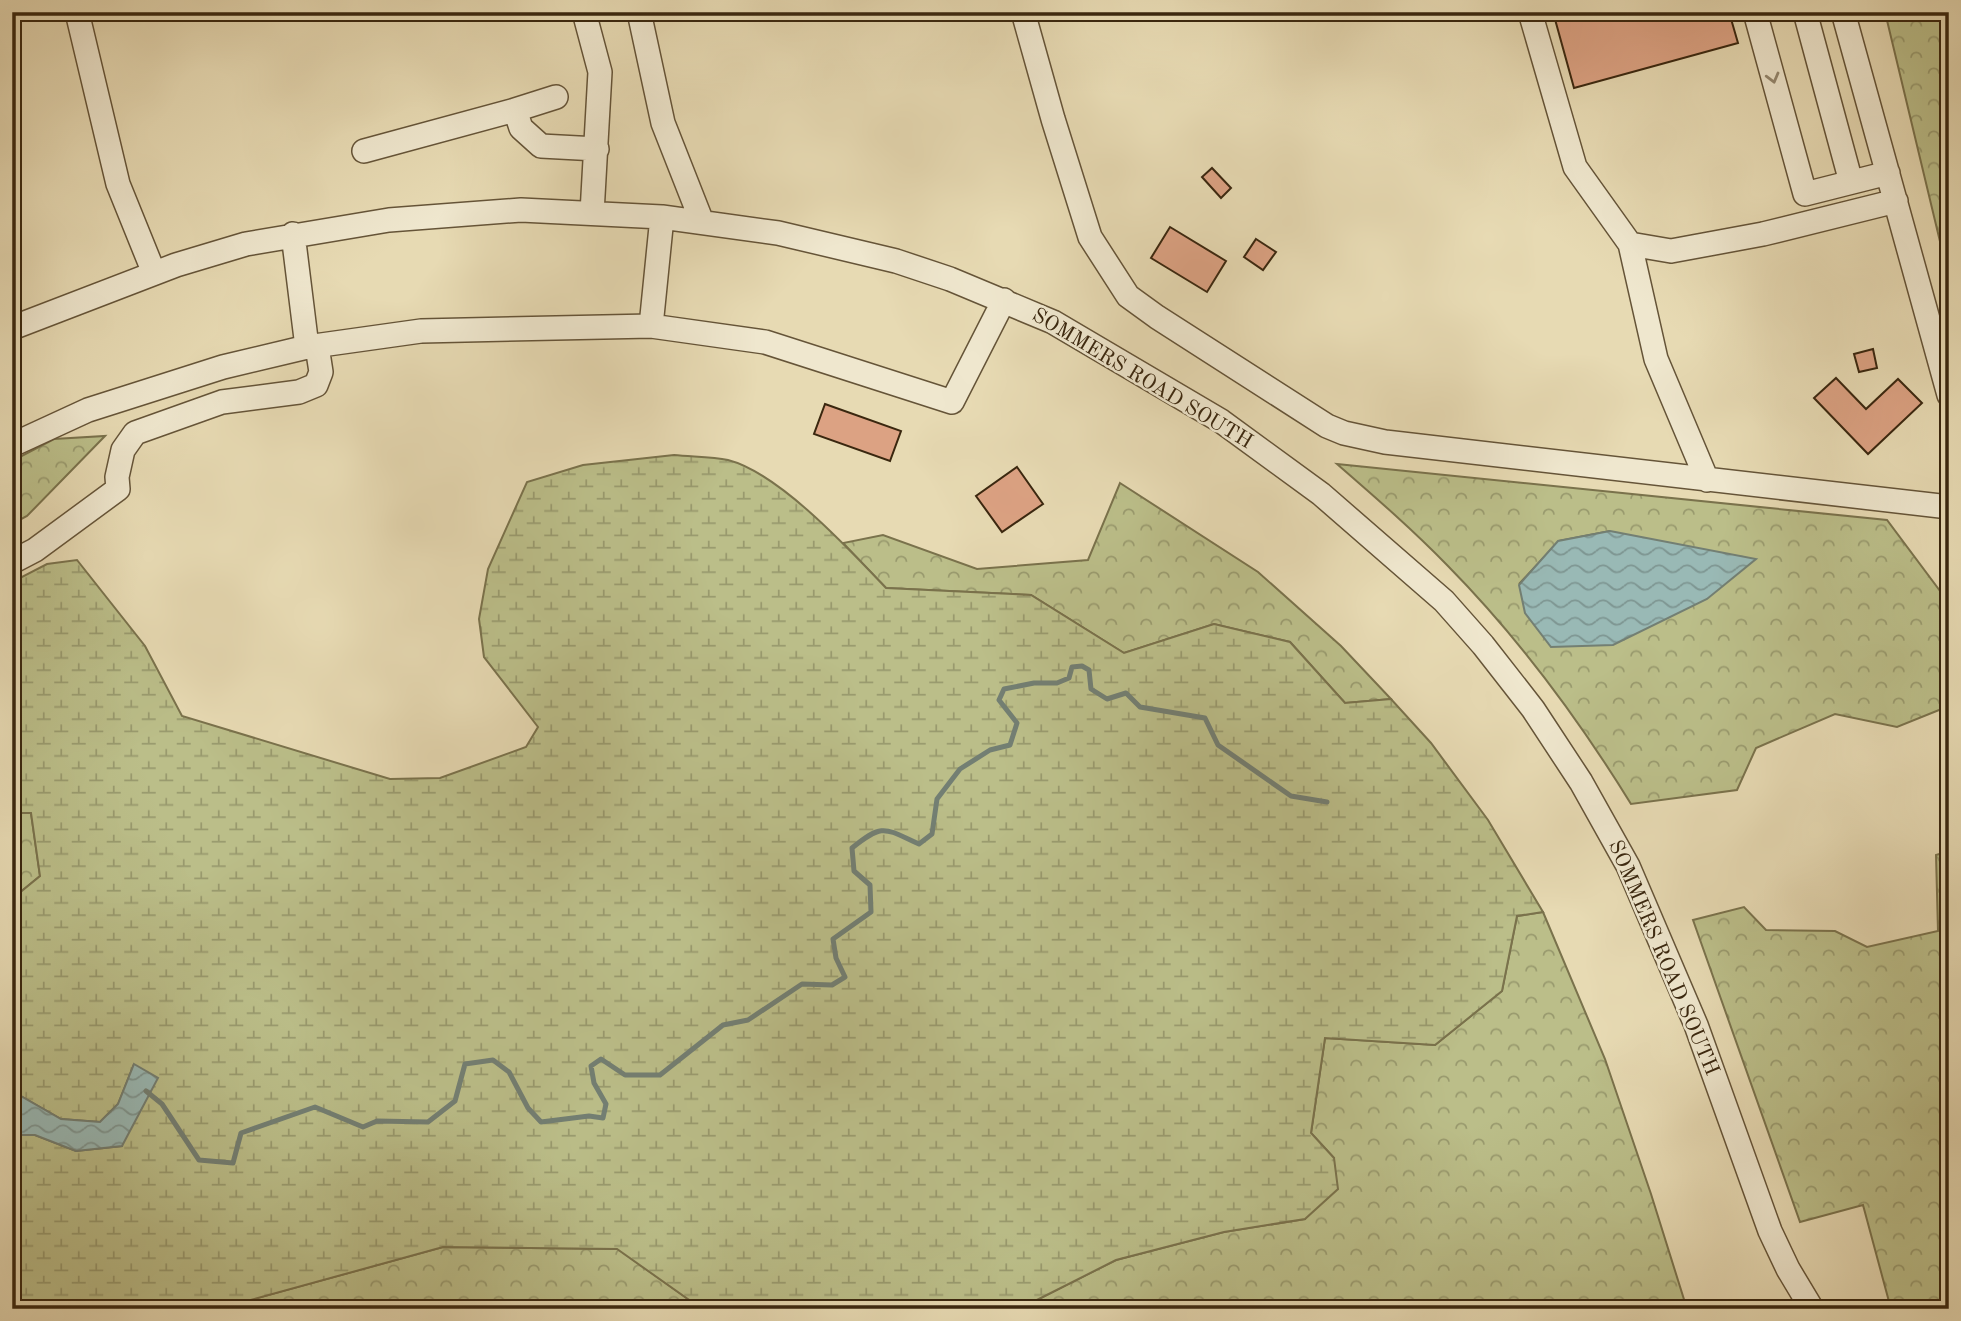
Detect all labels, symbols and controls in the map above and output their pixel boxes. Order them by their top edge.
one-way arrow [1765,72,1779,84]
street label: SOMMERS ROAD SOUTH [1028,305,1256,453]
street label: SOMMERS ROAD SOUTH [1604,837,1722,1079]

